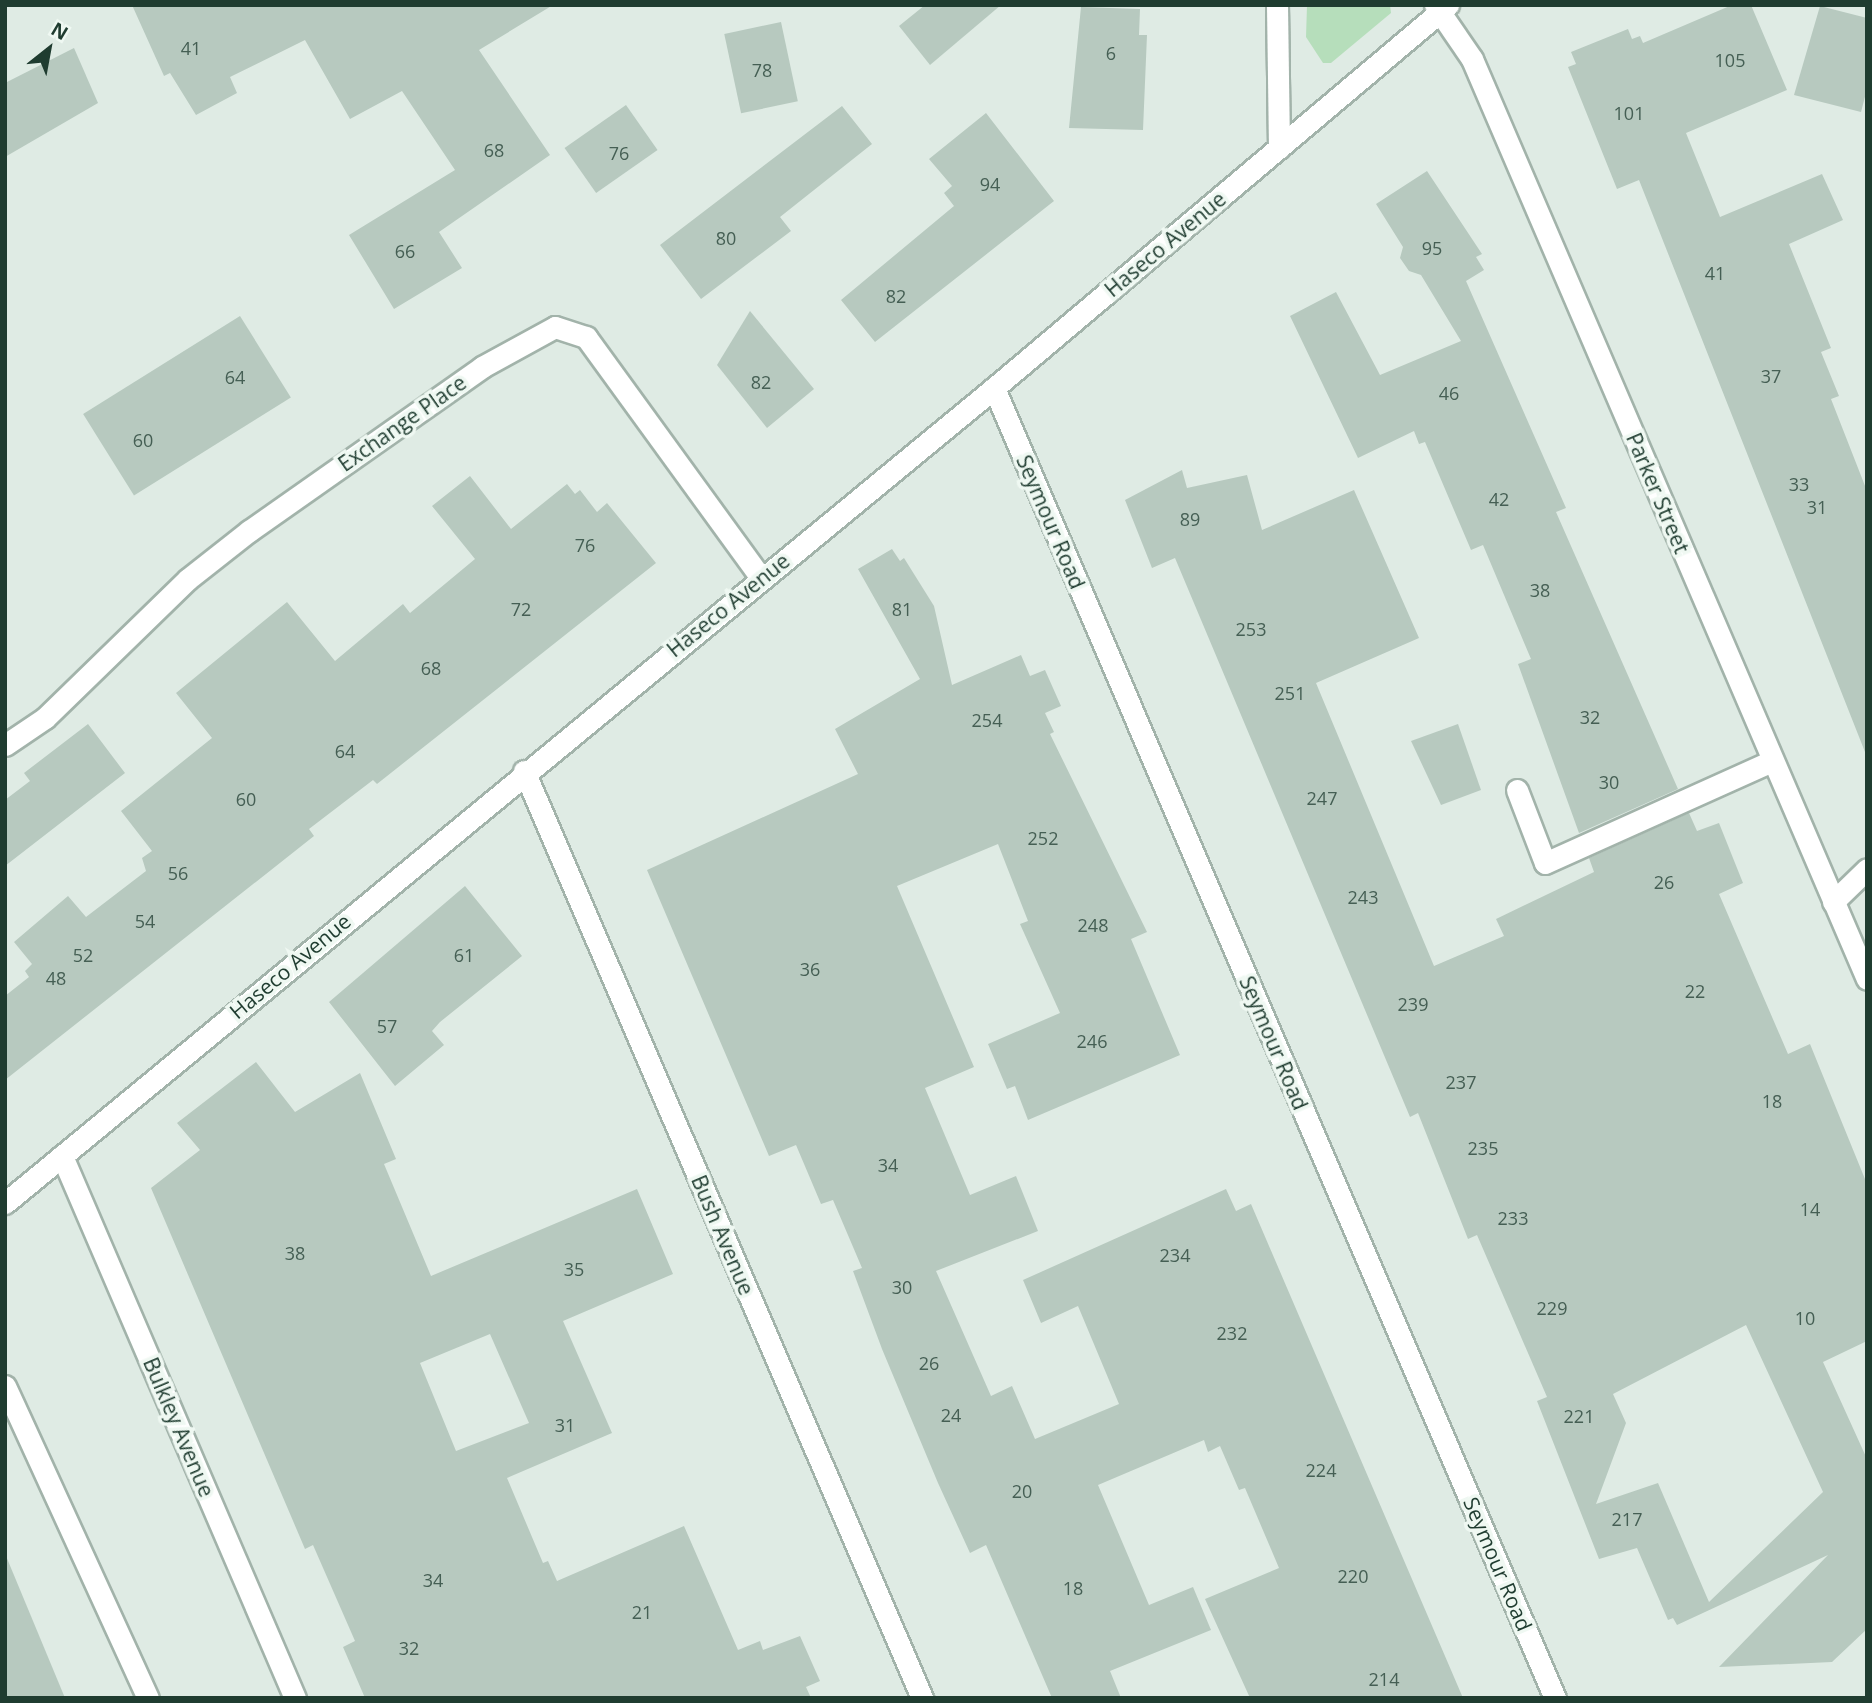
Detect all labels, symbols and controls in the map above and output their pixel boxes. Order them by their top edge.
north arrow [14,14,84,84]
text: N [46,16,73,46]
house number: 41 [181,37,201,59]
house number: 6 [1106,42,1116,64]
house number: 105 [1715,49,1745,71]
house number: 78 [752,59,772,81]
house number: 101 [1614,102,1644,124]
house number: 68 [484,139,504,161]
house number: 76 [609,142,629,164]
house number: 94 [980,173,1000,195]
street label: Haseco Avenue [1099,186,1231,302]
house number: 80 [716,227,736,249]
house number: 95 [1422,237,1442,259]
house number: 66 [395,240,415,262]
house number: 41 [1705,262,1725,284]
house number: 82 [886,285,906,307]
house number: 37 [1761,365,1781,387]
house number: 64 [225,366,245,388]
street label: Exchange Place [333,370,471,476]
house number: 82 [751,371,771,393]
house number: 46 [1439,382,1459,404]
house number: 60 [133,429,153,451]
street label: Parker Street [1621,429,1695,557]
street label: Seymour Road [1011,451,1091,593]
house number: 33 [1789,473,1809,495]
house number: 42 [1489,488,1509,510]
house number: 31 [1807,496,1827,518]
house number: 89 [1180,508,1200,530]
house number: 76 [575,534,595,556]
street label: Haseco Avenue [662,548,794,662]
house number: 38 [1530,579,1550,601]
house number: 72 [511,598,531,620]
house number: 81 [892,598,912,620]
house number: 253 [1236,618,1266,640]
house number: 68 [421,657,441,679]
house number: 251 [1275,682,1305,704]
house number: 32 [1580,706,1600,728]
house number: 254 [972,709,1002,731]
house number: 64 [335,740,355,762]
house number: 30 [1599,771,1619,793]
house number: 247 [1307,787,1337,809]
house number: 60 [236,788,256,810]
house number: 252 [1028,827,1058,849]
house number: 56 [168,862,188,884]
house number: 26 [1654,871,1674,893]
house number: 243 [1348,886,1378,908]
street label: Haseco Avenue [224,908,356,1024]
house number: 54 [135,910,155,932]
house number: 248 [1078,914,1108,936]
house number: 52 [73,944,93,966]
house number: 61 [454,944,474,966]
house number: 36 [800,958,820,980]
house number: 48 [46,967,66,989]
street label: Seymour Road [1234,972,1314,1114]
house number: 22 [1685,980,1705,1002]
house number: 239 [1398,993,1428,1015]
house number: 57 [377,1015,397,1037]
house number: 246 [1077,1030,1107,1052]
house number: 237 [1446,1071,1476,1093]
house number: 18 [1762,1090,1782,1112]
house number: 235 [1468,1137,1498,1159]
house number: 34 [878,1154,898,1176]
street label: Bush Avenue [686,1171,760,1299]
house number: 14 [1800,1198,1820,1220]
house number: 233 [1498,1207,1528,1229]
house number: 38 [285,1242,305,1264]
house number: 234 [1160,1244,1190,1266]
house number: 35 [564,1258,584,1280]
house number: 30 [892,1276,912,1298]
house number: 229 [1537,1297,1567,1319]
house number: 10 [1795,1307,1815,1329]
house number: 232 [1217,1322,1247,1344]
house number: 26 [919,1352,939,1374]
street label: Bulkley Avenue [138,1354,220,1500]
house number: 24 [941,1404,961,1426]
house number: 221 [1564,1405,1594,1427]
house number: 31 [555,1414,575,1436]
house number: 224 [1306,1459,1336,1481]
house number: 20 [1012,1480,1032,1502]
street label: Seymour Road [1458,1493,1538,1635]
house number: 217 [1612,1508,1642,1530]
house number: 220 [1338,1565,1368,1587]
house number: 34 [423,1569,443,1591]
house number: 18 [1063,1577,1083,1599]
house number: 21 [632,1601,652,1623]
house number: 32 [399,1637,419,1659]
house number: 214 [1369,1668,1399,1690]

